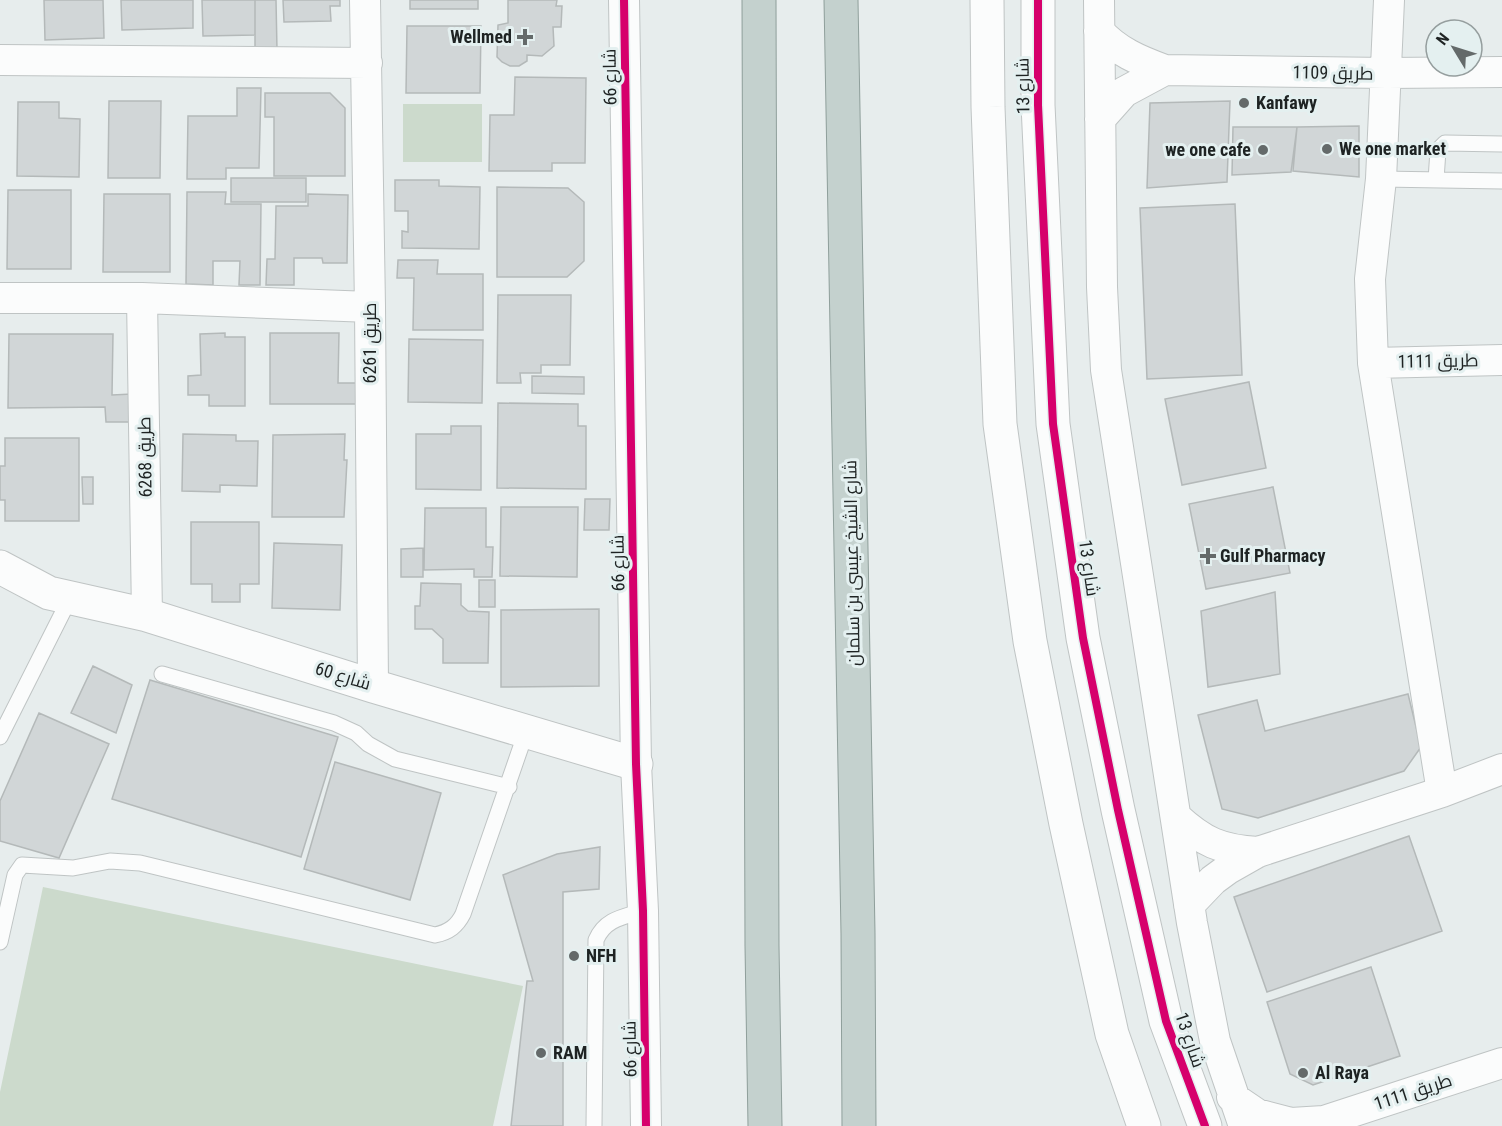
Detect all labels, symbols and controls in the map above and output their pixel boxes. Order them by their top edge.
north arrow [1424,18,1484,78]
place label: Wellmed [450,26,512,47]
marker: Wellmed [516,28,534,46]
text: N [1432,29,1453,49]
street label: شارع 66 [599,48,622,106]
street label: شارع 13 [1012,57,1035,115]
street label: طريق 1109 [1292,61,1374,86]
place label: Kanfawy [1256,92,1317,113]
marker: Kanfawy [1237,96,1251,110]
place label: We one market [1339,138,1446,159]
place label: we one cafe [1165,139,1251,160]
marker: We one market [1320,142,1334,156]
marker: we one cafe [1256,143,1270,157]
street label: طريق 6261 [359,303,382,383]
street label: طريق 1111 [1397,349,1479,374]
street label: طريق 6268 [133,416,158,498]
street label: شارع الشيخ عيسى بن سلمان [839,460,866,666]
street label: شارع 66 [607,534,630,592]
street label: شارع 13 [1073,538,1104,598]
place label: Gulf Pharmacy [1220,545,1326,566]
marker: Gulf Pharmacy [1201,549,1215,563]
street label: شارع 60 [312,657,373,696]
place label: NFH [586,945,617,966]
marker: NFH [567,949,581,963]
street label: شارع 13 [1169,1010,1210,1071]
street label: شارع 66 [619,1020,642,1078]
place label: RAM [553,1042,587,1063]
marker: RAM [534,1046,548,1060]
place label: Al Raya [1315,1062,1369,1083]
marker: Al Raya [1296,1066,1310,1080]
street label: طريق 1111 [1371,1069,1455,1116]

